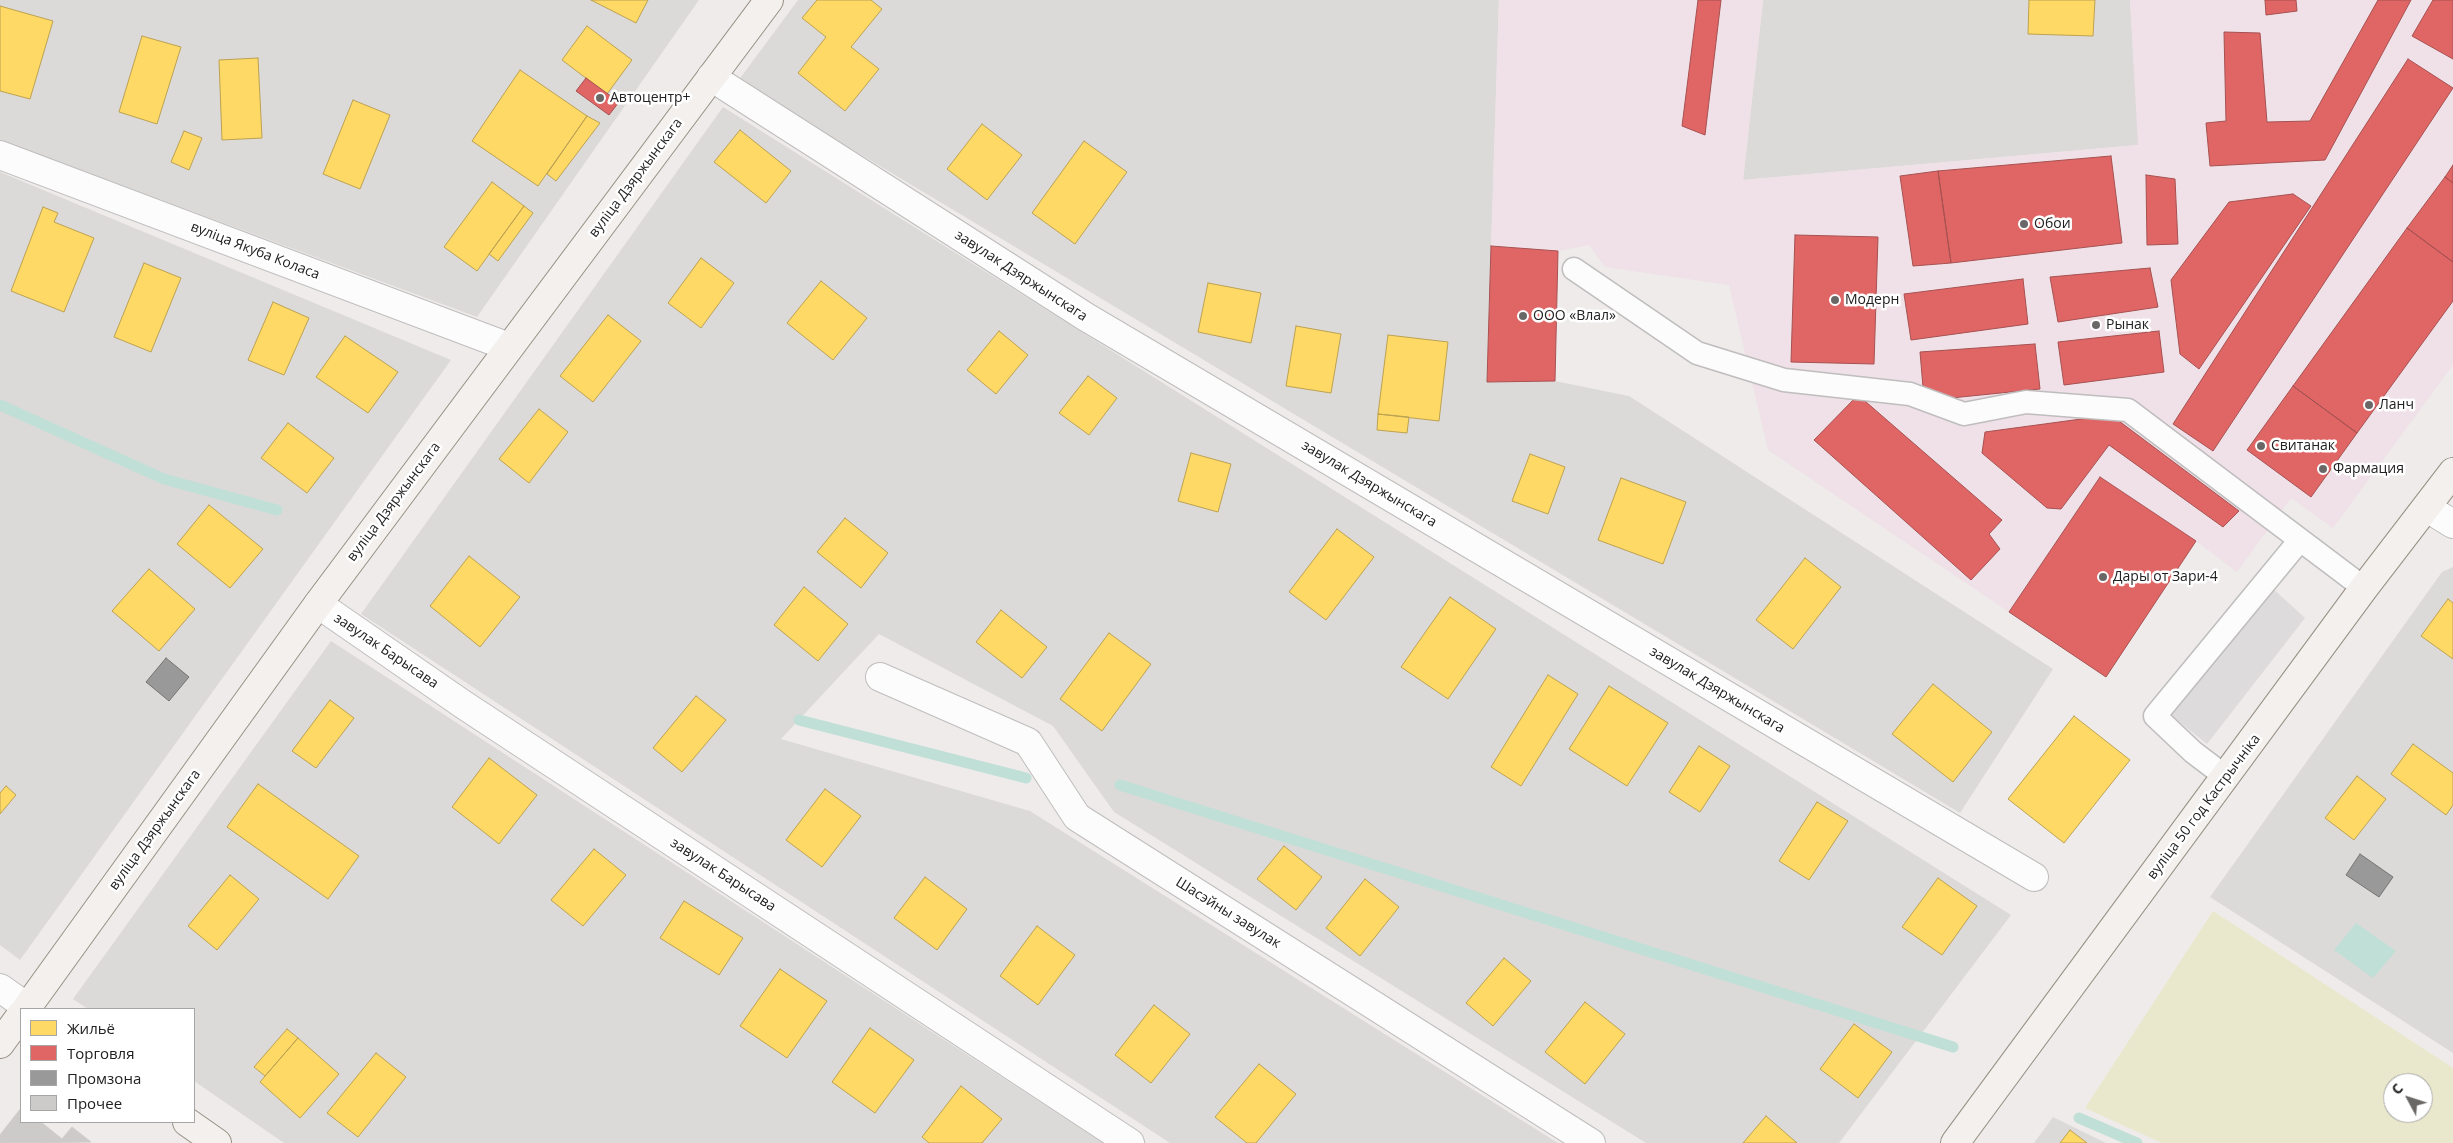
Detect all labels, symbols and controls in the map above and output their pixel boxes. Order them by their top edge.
place label: Автоцентр+ [610,90,691,106]
marker: Автоцентр+ [594,92,606,104]
street label: вуліца Дзяржынскага [586,115,686,241]
place label: Обои [2034,216,2071,232]
marker: Обои [2018,218,2030,230]
street label: вуліца Якуба Коласа [188,219,322,283]
street label: завулак Дзяржынскага [952,227,1090,325]
place label: Модерн [1845,292,1899,308]
marker: Модерн [1829,294,1841,306]
place label: ООО «Влал» [1533,308,1616,324]
marker: ООО «Влал» [1517,310,1529,322]
place label: Рынак [2106,317,2149,333]
marker: Рынак [2090,319,2102,331]
place label: Ланч [2379,397,2414,413]
marker: Ланч [2363,399,2375,411]
street label: завулак Дзяржынскага [1299,437,1439,531]
place label: Свитанак [2271,438,2335,454]
street label: вуліца Дзяржынскага [344,439,444,565]
marker: Свитанак [2255,440,2267,452]
place label: Фармация [2333,461,2404,477]
marker: Фармация [2317,463,2329,475]
place label: Дары от Зари-4 [2113,569,2218,585]
marker: Дары от Зари-4 [2097,571,2109,583]
street label: завулак Барысава [331,610,441,692]
street label: завулак Дзяржынскага [1647,643,1787,737]
street label: вуліца 50 год Кастрычніка [2144,731,2264,883]
street label: вуліца Дзяржынскага [106,766,204,894]
street label: завулак Барысава [667,835,779,915]
street label: Шасэйны завулак [1172,874,1284,952]
legend [20,1008,195,1123]
text: Жильё [67,1018,115,1038]
text: Торговля [67,1043,134,1063]
text: Промзона [67,1068,141,1088]
north arrow [2383,1073,2433,1123]
text: С [2387,1079,2407,1098]
text: Прочее [67,1093,122,1113]

